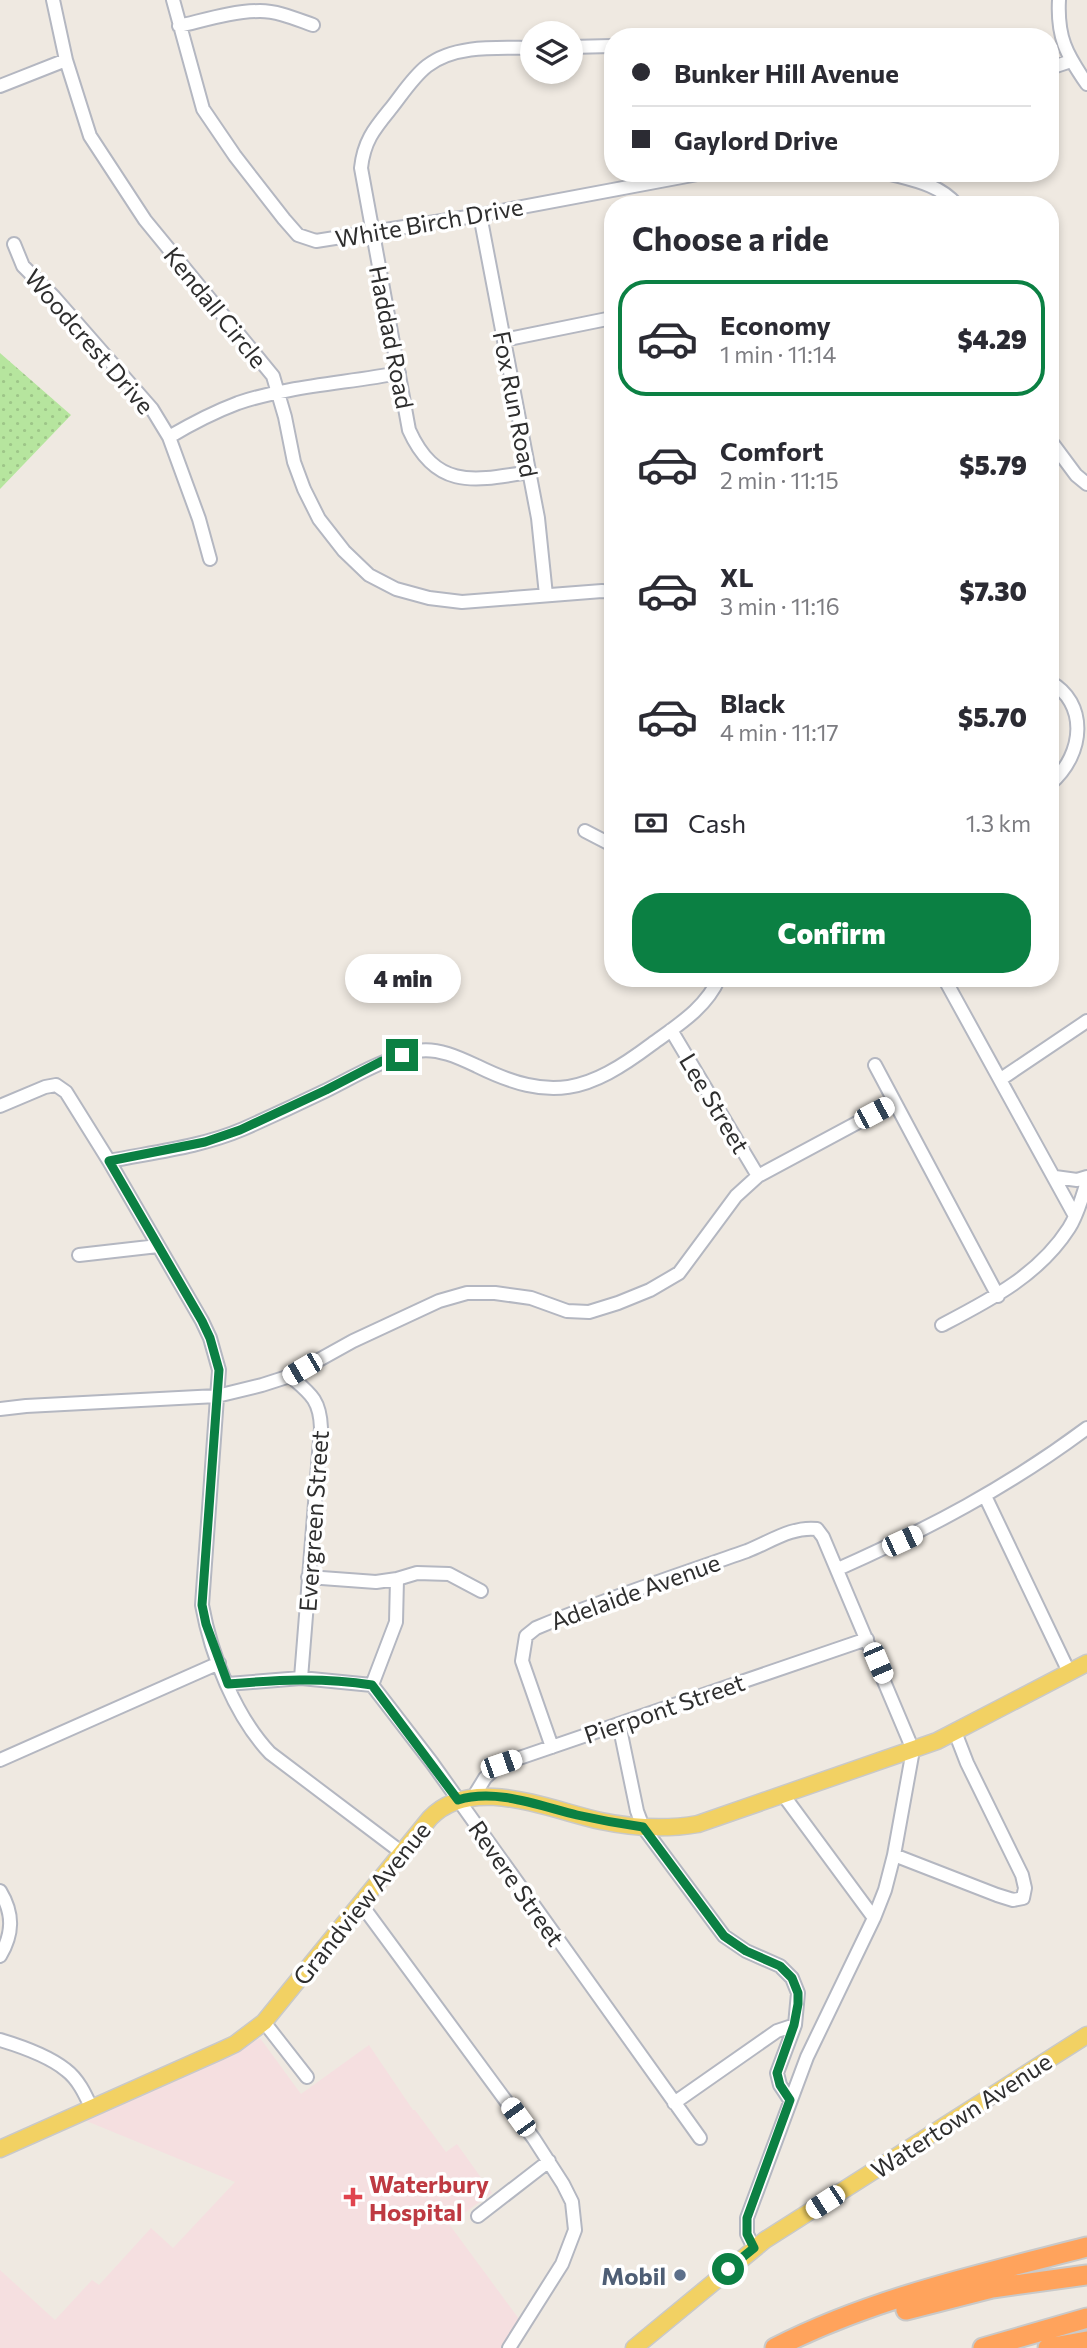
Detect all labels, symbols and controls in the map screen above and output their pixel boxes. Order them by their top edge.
map controls [520,21,583,84]
button: layers [520,21,583,84]
text: Bunker Hill Avenue [674,57,899,88]
text: Gaylord Drive [674,124,838,155]
street label: White Birch Drive [333,191,525,253]
text: Choose a ride [632,218,829,258]
street label: Kendall Circle [158,241,274,373]
street label: Woodcrest Drive [19,263,161,419]
street label: Haddad Road [364,263,420,411]
icon: car [636,307,699,370]
text: Economy [720,309,831,340]
text: $4.29 [958,323,1027,354]
street label: Fox Run Road [488,329,544,479]
text: 1 min · 11:14 [720,340,836,368]
icon: car [636,433,699,496]
text: Comfort [720,435,823,466]
text: $5.79 [959,449,1027,480]
text: 2 min · 11:15 [720,466,839,494]
icon: car [636,559,699,622]
text: XL [720,561,754,592]
text: $7.30 [959,575,1027,606]
text: 3 min · 11:16 [720,592,840,620]
icon: car [636,685,699,748]
text: Black [720,687,786,718]
text: $5.70 [958,701,1027,732]
text: 4 min · 11:17 [720,718,839,746]
icon: cash [632,804,670,842]
text: Cash [688,807,746,838]
text: 1.3 km [966,809,1031,837]
button: Confirm [632,893,1031,973]
callout: 4 min [344,954,460,1002]
text: 4 min [374,964,432,992]
route end [386,1039,418,1071]
street label: Lee Street [674,1048,756,1158]
car [851,1094,898,1132]
car [279,1349,326,1389]
street label: Evergreen Street [292,1429,334,1613]
car [879,1523,926,1559]
street label: Adelaide Avenue [546,1547,724,1635]
car [861,1640,896,1686]
street label: Pierpont Street [580,1667,748,1749]
car [478,1747,525,1781]
street label: Grandview Avenue [286,1815,436,1991]
street label: Revere Street [463,1815,571,1951]
street label: Watertown Avenue [866,2046,1056,2184]
car [498,2094,539,2140]
place label: Waterbury Hospital [369,2169,489,2226]
car [802,2182,849,2222]
marker: Waterbury Hospital [343,2187,363,2207]
route start [712,2253,744,2285]
place label: Mobil [601,2261,666,2290]
marker: Mobil [672,2267,688,2283]

